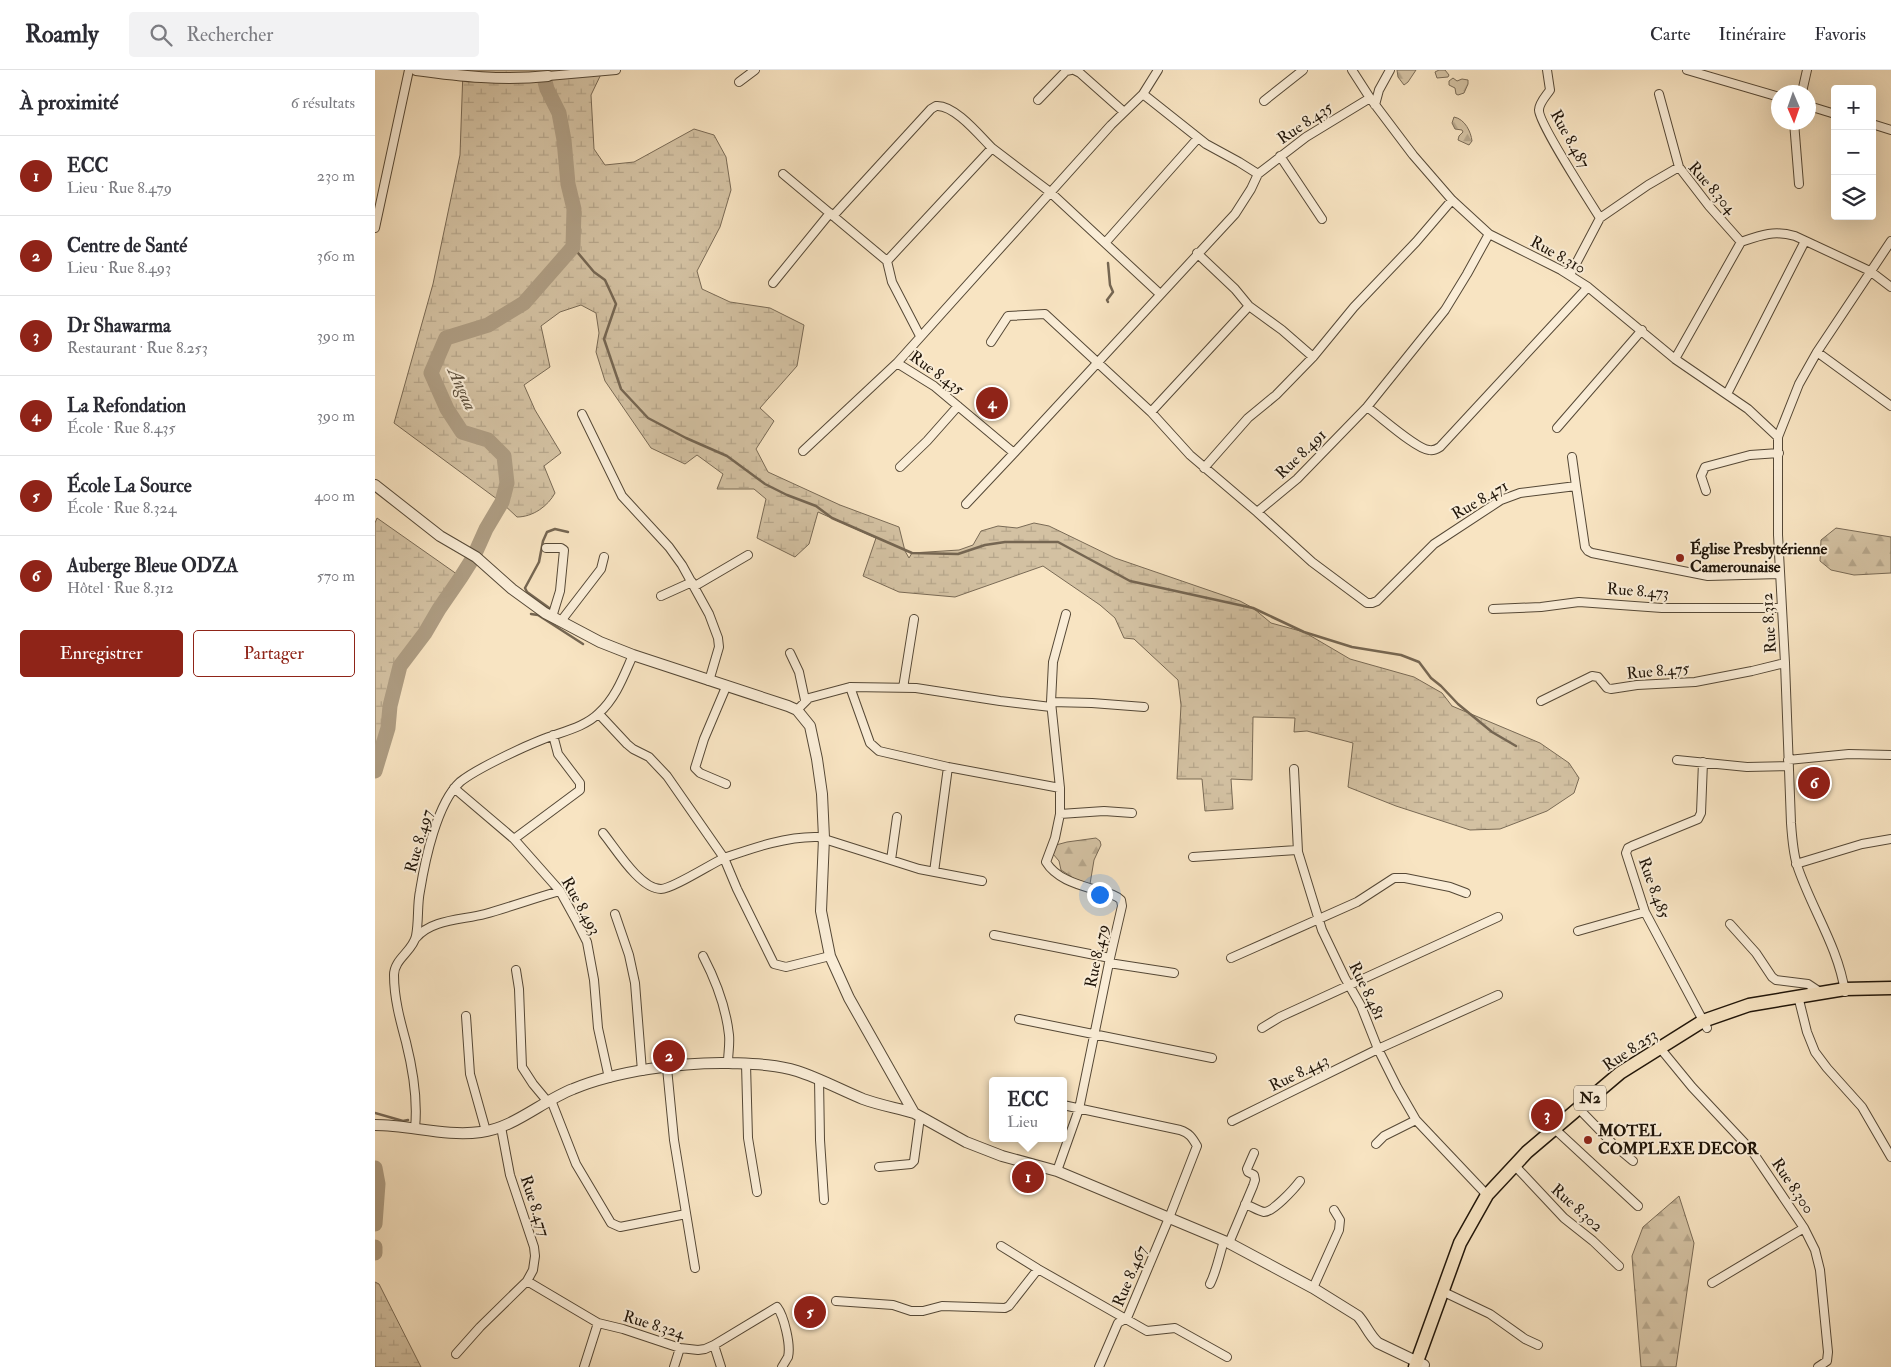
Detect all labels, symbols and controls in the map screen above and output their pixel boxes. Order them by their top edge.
search box [129,12,479,57]
text: Roamly [25,19,99,50]
icon: search [147,21,175,49]
text: Rechercher [187,23,273,47]
text: Carte [1650,23,1691,46]
text: Itinéraire [1719,23,1786,46]
text: Favoris [1814,23,1866,46]
north arrow [1771,85,1816,130]
map controls [1831,85,1876,220]
button: + [1831,85,1876,130]
text: À proximité [20,89,118,116]
text: 6 résultats [291,93,355,113]
street label: Rue 8.435 [1274,97,1336,149]
street label: Rue 8.487 [1546,106,1595,172]
button: − [1831,130,1876,175]
text: ECC [67,154,109,178]
street label: Rue 8.304 [1684,158,1741,219]
text: 1 [33,166,39,186]
text: 230 m [317,166,355,186]
button: layers [1831,175,1876,220]
text: Lieu · Rue 8.479 [67,178,172,198]
street label: Rue 8.310 [1527,232,1589,278]
text: Centre de Santé [67,234,187,258]
text: 2 [32,246,40,266]
text: 360 m [317,246,355,266]
text: Lieu · Rue 8.493 [67,258,171,278]
text: Dr Shawarma [67,314,171,338]
text: 3 [33,326,39,346]
text: 390 m [317,326,355,346]
text: Restaurant · Rue 8.253 [67,338,208,358]
street label: Rue 8.435 [906,347,968,399]
water label: Angaa [441,362,482,414]
pin: 4 [976,384,1008,422]
text: La Refondation [67,394,186,418]
text: 4 [32,406,40,426]
text: 390 m [317,406,355,426]
text: École · Rue 8.435 [67,418,175,438]
street label: Rue 8.491 [1271,425,1331,483]
text: École La Source [67,474,192,498]
street label: Rue 8.471 [1448,476,1512,524]
text: 5 [32,486,40,506]
text: 400 m [314,486,355,506]
text: École · Rue 8.324 [67,498,176,518]
place label: Église Presbytérienne Camerounaise [1690,538,1828,577]
marker: Église Presbytérienne Camerounaise [1674,552,1686,564]
text: Auberge Bleue ODZA [67,554,238,578]
text: 6 [32,566,40,586]
text: 570 m [317,566,355,586]
text: Hôtel · Rue 8.312 [67,578,174,598]
street label: Rue 8.473 [1606,579,1670,603]
street label: Rue 8.312 [1757,592,1781,654]
button: Enregistrer [20,630,183,677]
button: Partager [193,630,355,677]
street label: Rue 8.475 [1626,658,1690,684]
pin: 6 [1798,764,1830,802]
street label: Rue 8.497 [400,807,438,875]
street label: Rue 8.485 [1634,855,1674,921]
street label: Rue 8.493 [557,873,605,939]
your location [1087,882,1113,908]
street label: Rue 8.479 [1081,922,1113,990]
street label: Rue 8.481 [1344,959,1390,1023]
street label: Rue 8.253 [1599,1025,1661,1075]
pin: 2 [653,1037,685,1075]
street label: Rue 8.443 [1266,1050,1332,1096]
popup [989,1077,1067,1142]
road number: N2 [1574,1086,1606,1110]
text: ECC [1007,1088,1049,1112]
pin: 3 [1531,1096,1563,1134]
text: Lieu [1007,1112,1038,1132]
place label: MOTEL COMPLEXE DECOR [1597,1121,1760,1159]
marker: MOTEL COMPLEXE DECOR [1582,1134,1594,1146]
street label: Rue 8.300 [1767,1154,1819,1218]
pin: 1 [1012,1158,1044,1196]
street label: Rue 8.477 [516,1173,555,1240]
street label: Rue 8.302 [1547,1180,1607,1236]
street label: Rue 8.467 [1108,1242,1152,1310]
pin: 5 [794,1293,826,1331]
street label: Rue 8.324 [621,1306,688,1344]

